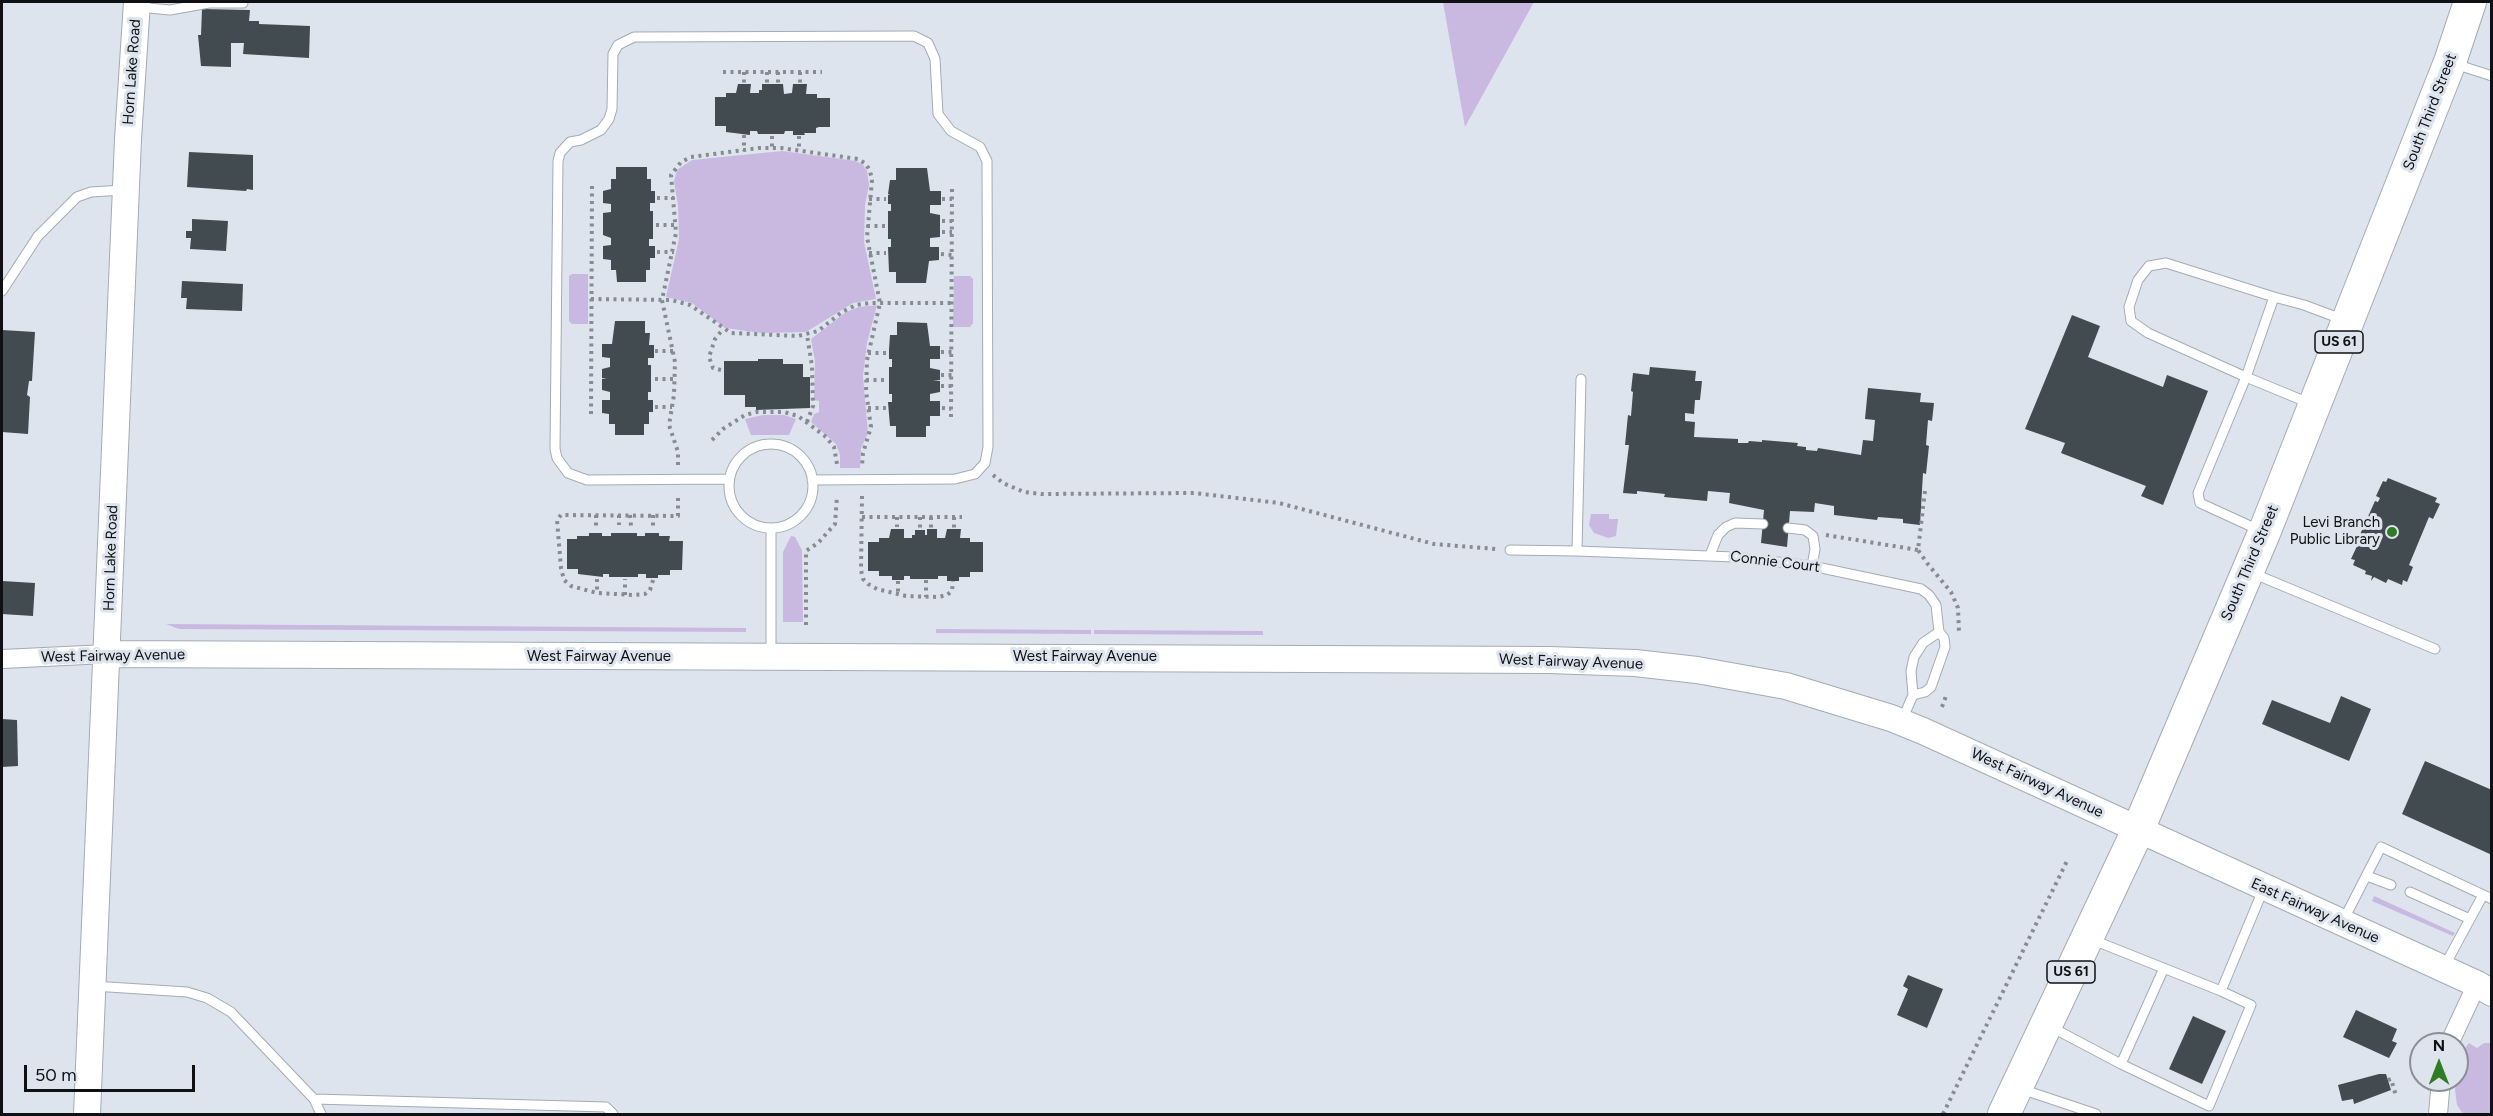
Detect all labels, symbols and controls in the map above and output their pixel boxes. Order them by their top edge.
street label: Horn Lake Road [119,18,145,126]
street label: South Third Street [2399,51,2461,173]
road number: US 61 [2315,331,2363,353]
street label: South Third Street [2218,503,2282,623]
street label: Horn Lake Road [100,505,122,611]
place label: Levi Branch Public Library [2290,514,2380,549]
marker: Levi Branch Public Library [2385,525,2399,539]
street label: Connie Court [1729,548,1821,576]
street label: West Fairway Avenue [41,646,185,666]
street label: West Fairway Avenue [527,648,671,666]
street label: West Fairway Avenue [1013,648,1157,666]
street label: West Fairway Avenue [1499,650,1643,674]
street label: West Fairway Avenue [1968,744,2106,822]
street label: East Fairway Avenue [2248,875,2382,947]
road number: US 61 [2047,961,2095,983]
north arrow [2409,1032,2469,1092]
text: N [2433,1036,2445,1055]
scale bar [27,1053,198,1091]
text: 50 m [35,1064,77,1086]

